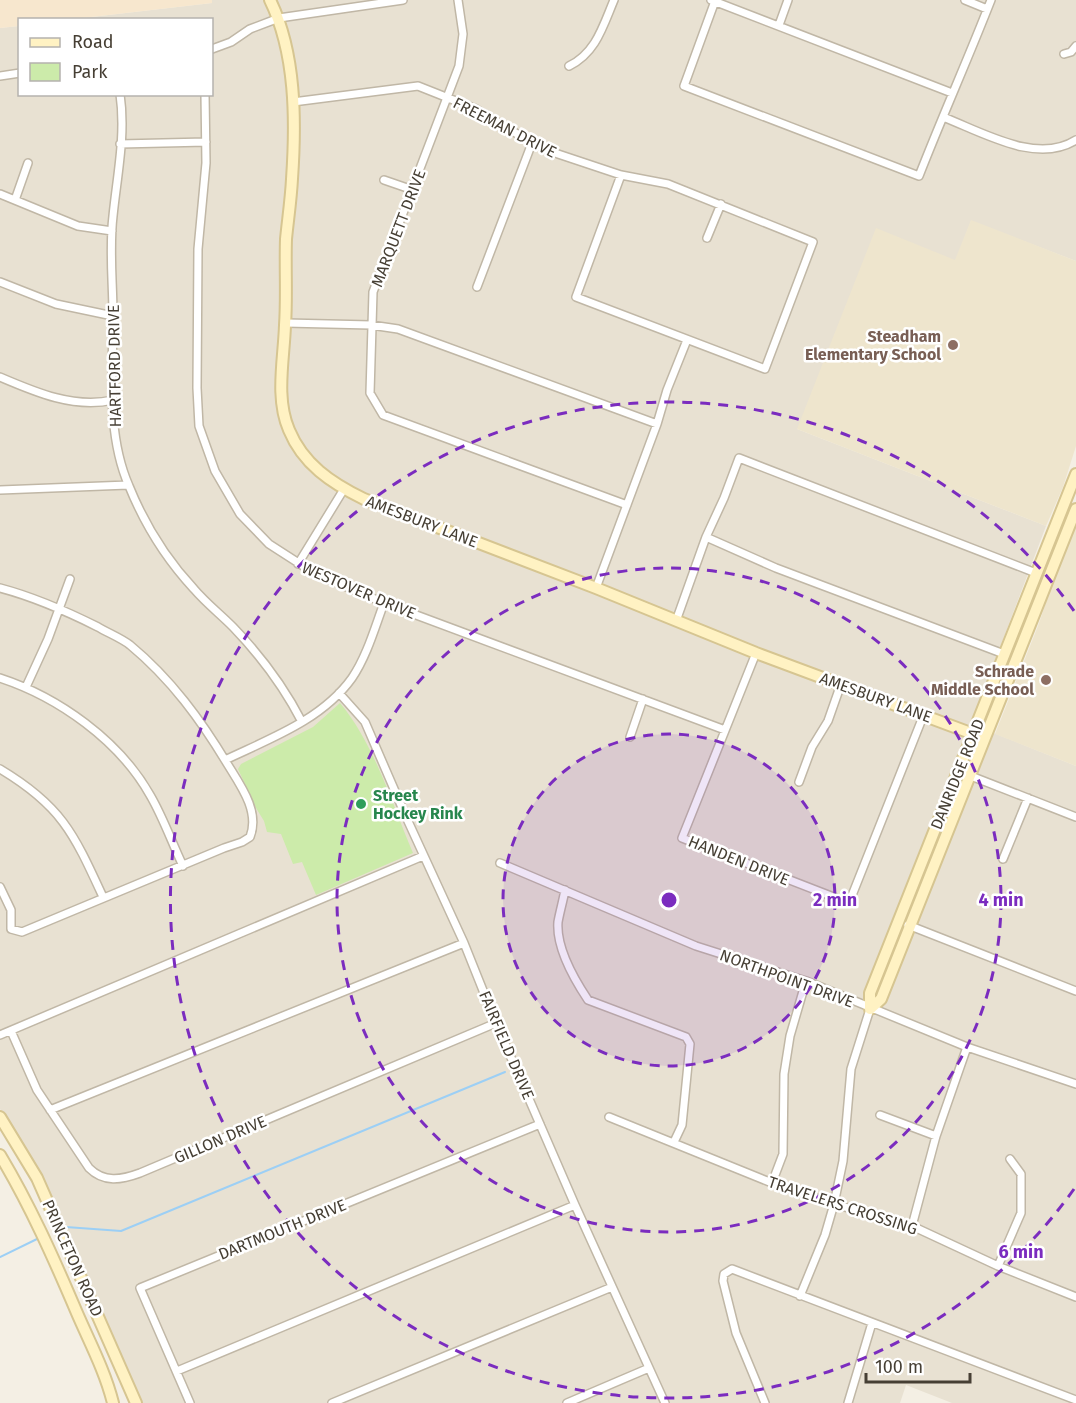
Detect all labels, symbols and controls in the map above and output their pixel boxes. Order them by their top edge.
legend [18,18,213,96]
text: Road [72,31,114,53]
text: Park [72,61,108,83]
street label: FREEMAN DRIVE [450,93,560,162]
street label: MARQUETT DRIVE [367,167,430,290]
street label: HARTFORD DRIVE [104,304,125,428]
place label: Steadham Elementary School [805,327,941,364]
marker: Steadham Elementary School [946,338,960,352]
street label: AMESBURY LANE [363,491,480,551]
street label: WESTOVER DRIVE [299,558,419,623]
place label: Schrade Middle School [931,662,1034,699]
street label: AMESBURY LANE [817,668,935,727]
marker: Schrade Middle School [1039,673,1053,687]
street label: DANRIDGE ROAD [927,716,988,832]
place label: Street Hockey Rink [373,786,463,823]
marker: Street Hockey Rink [354,797,368,811]
street label: HANDEN DRIVE [686,832,792,889]
text: 2 min [813,889,857,911]
text: 4 min [978,889,1024,911]
centre of rings [659,890,679,910]
street label: NORTHPOINT DRIVE [717,945,856,1012]
street label: FAIRFIELD DRIVE [475,988,538,1102]
street label: GILLON DRIVE [171,1111,269,1167]
street label: TRAVELERS CROSSING [766,1172,920,1239]
street label: DARTMOUTH DRIVE [216,1195,349,1264]
street label: PRINCETON ROAD [38,1197,107,1320]
text: 6 min [998,1241,1044,1263]
scale bar [866,1346,970,1384]
text: 100 m [875,1356,923,1378]

